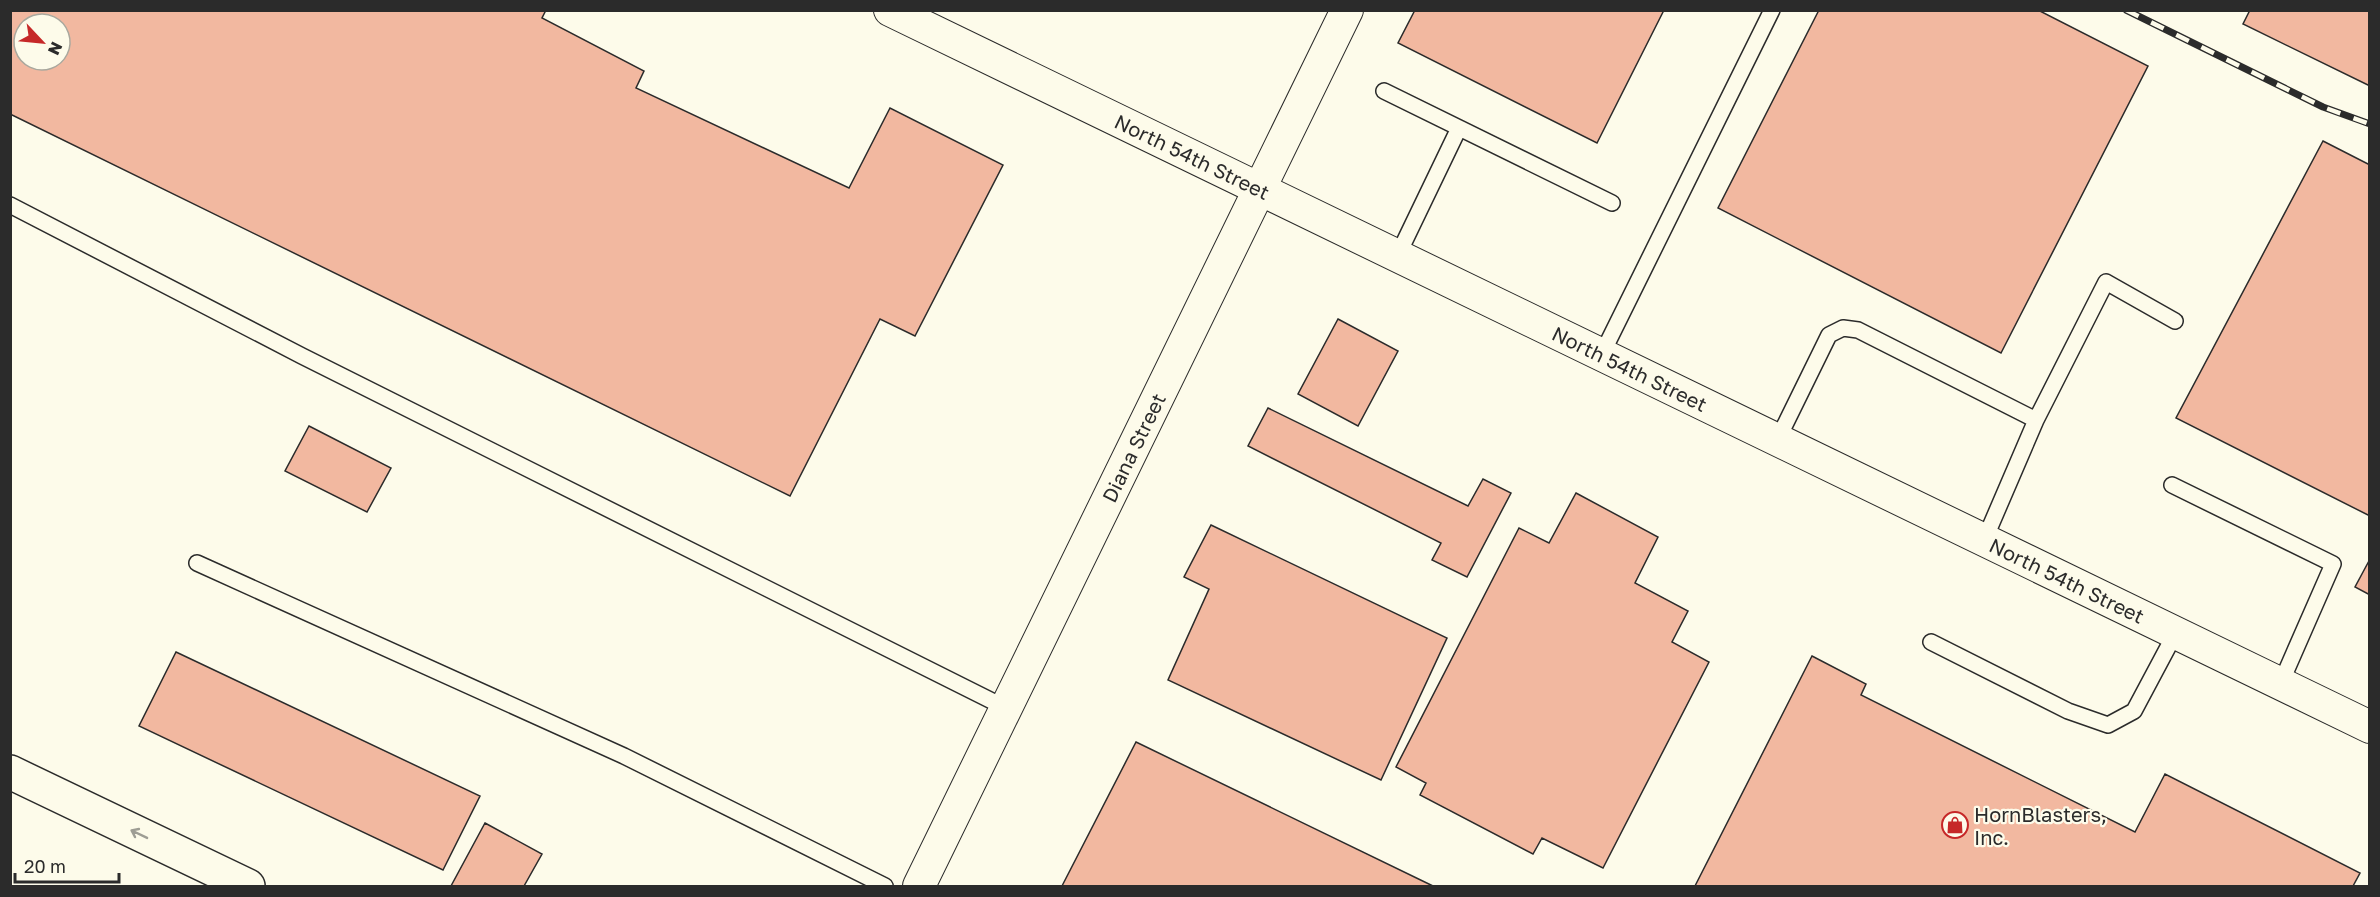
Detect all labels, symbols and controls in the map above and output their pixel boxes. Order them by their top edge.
north arrow [12,12,72,72]
text: N [44,39,67,58]
street label: North 54th Street [1111,109,1274,204]
street label: North 54th Street [1548,321,1711,416]
street label: Diana Street [1096,389,1170,506]
street label: North 54th Street [1986,533,2148,628]
place label: HornBlasters, Inc. [1974,802,2107,849]
shop icon: HornBlasters, Inc. [1940,810,1970,840]
one-way arrow [130,827,148,839]
scale bar [15,846,118,884]
text: 20 m [24,855,66,877]

